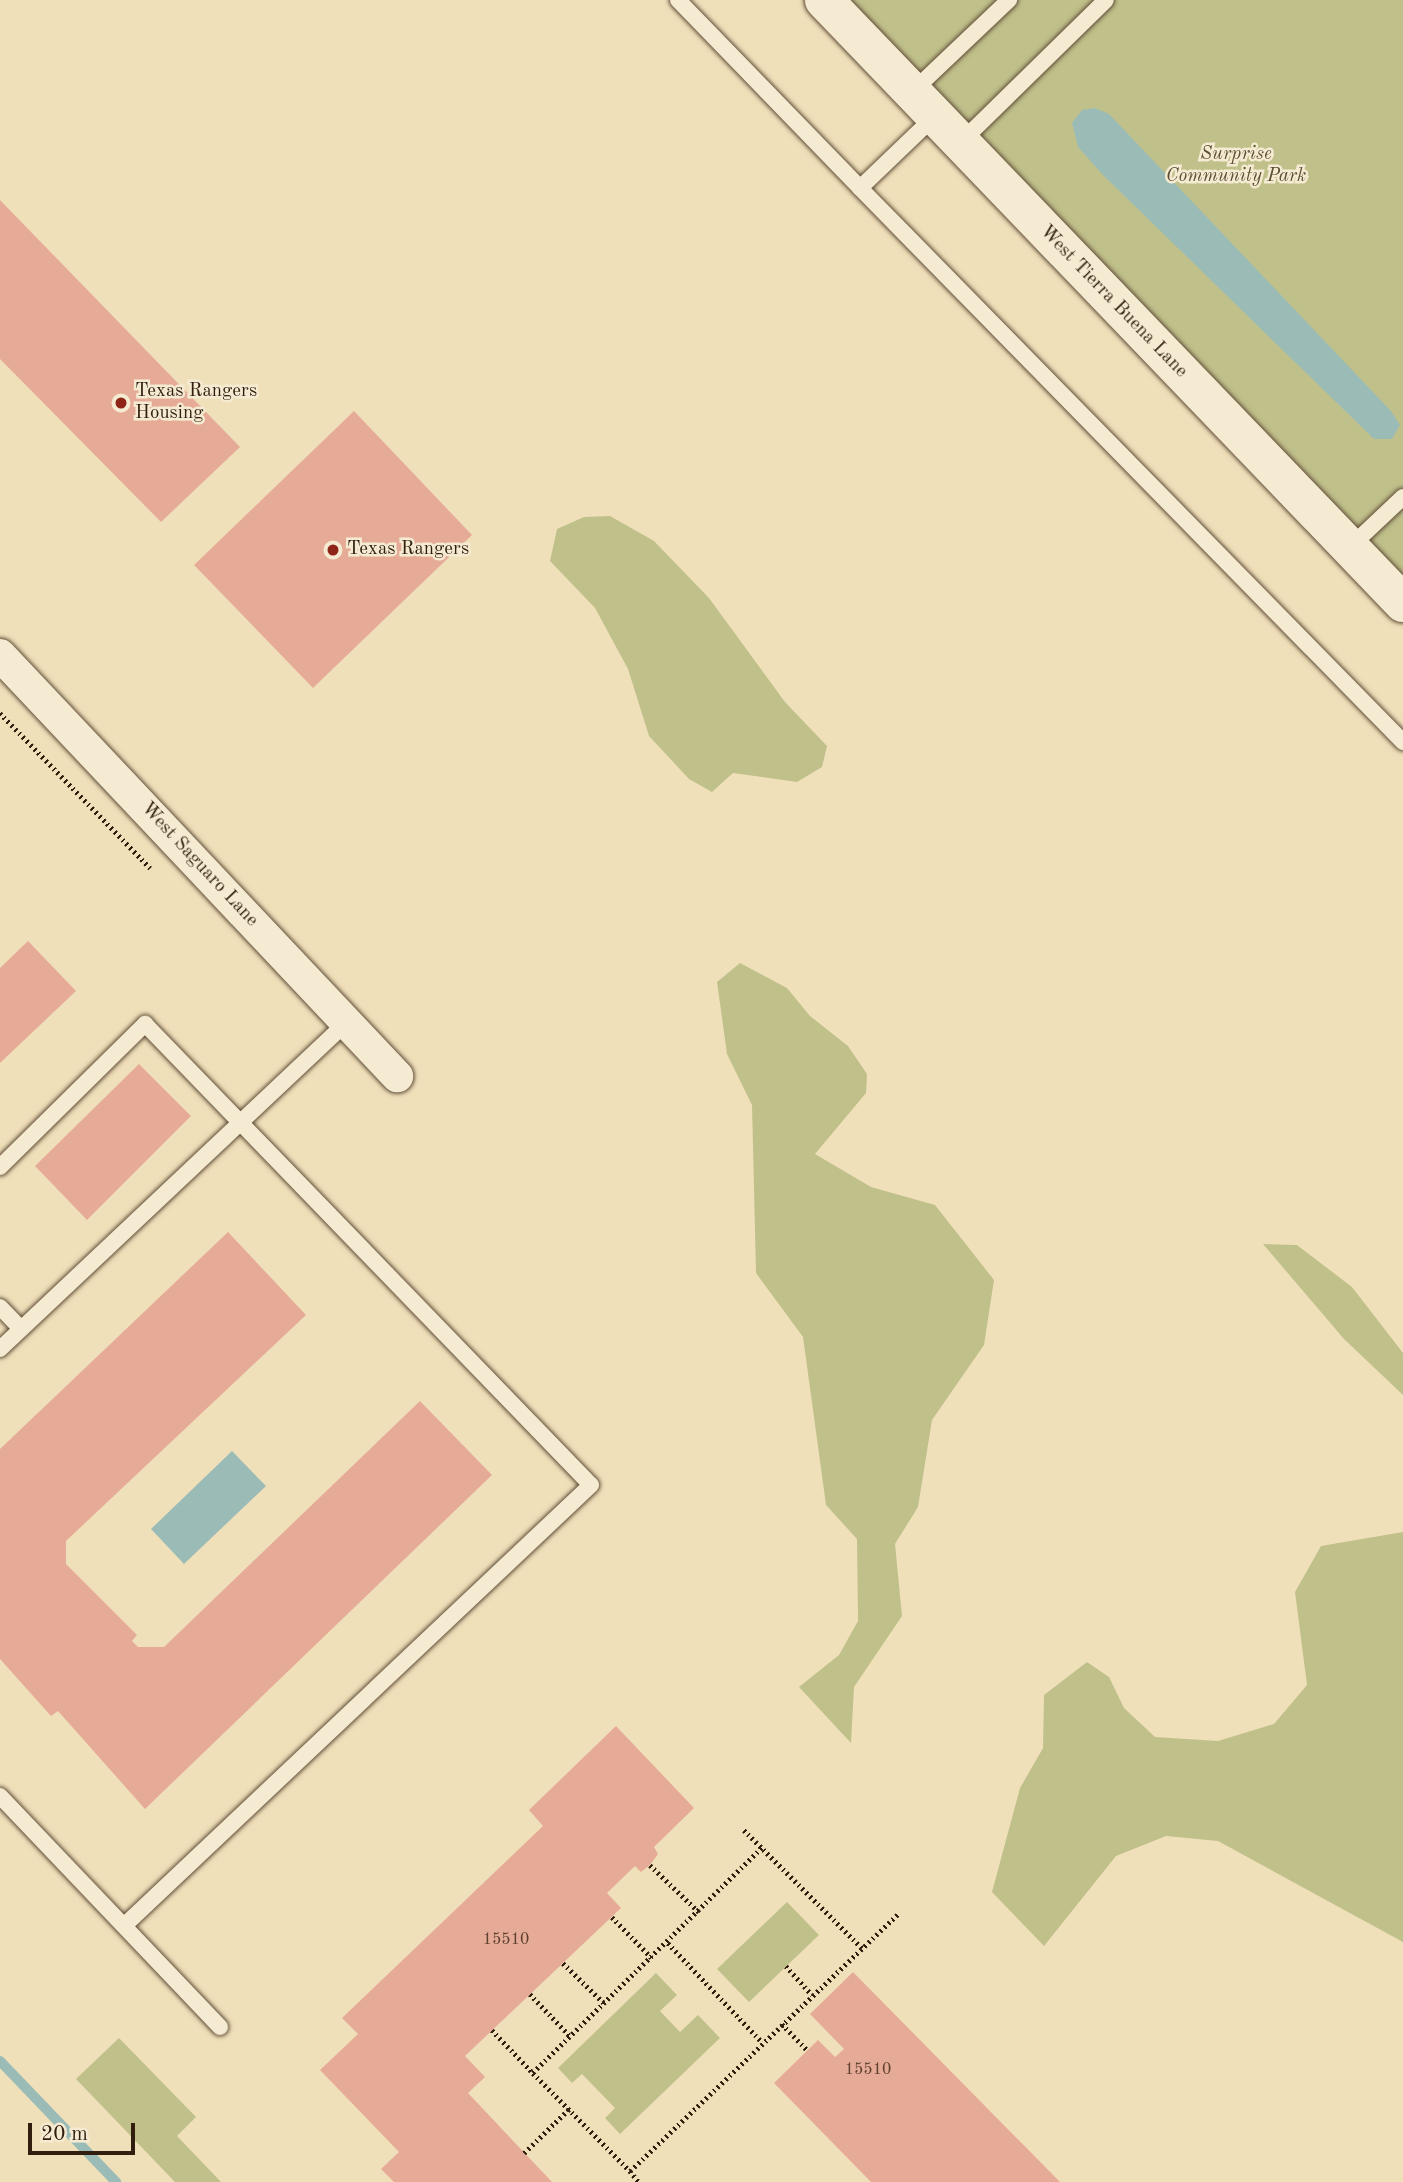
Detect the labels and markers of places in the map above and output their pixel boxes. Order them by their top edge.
place label: Texas Rangers Housing [135,381,257,425]
marker: Texas Rangers Housing [113,395,129,411]
place label: Texas Rangers [347,539,469,561]
marker: Texas Rangers [325,542,341,558]

